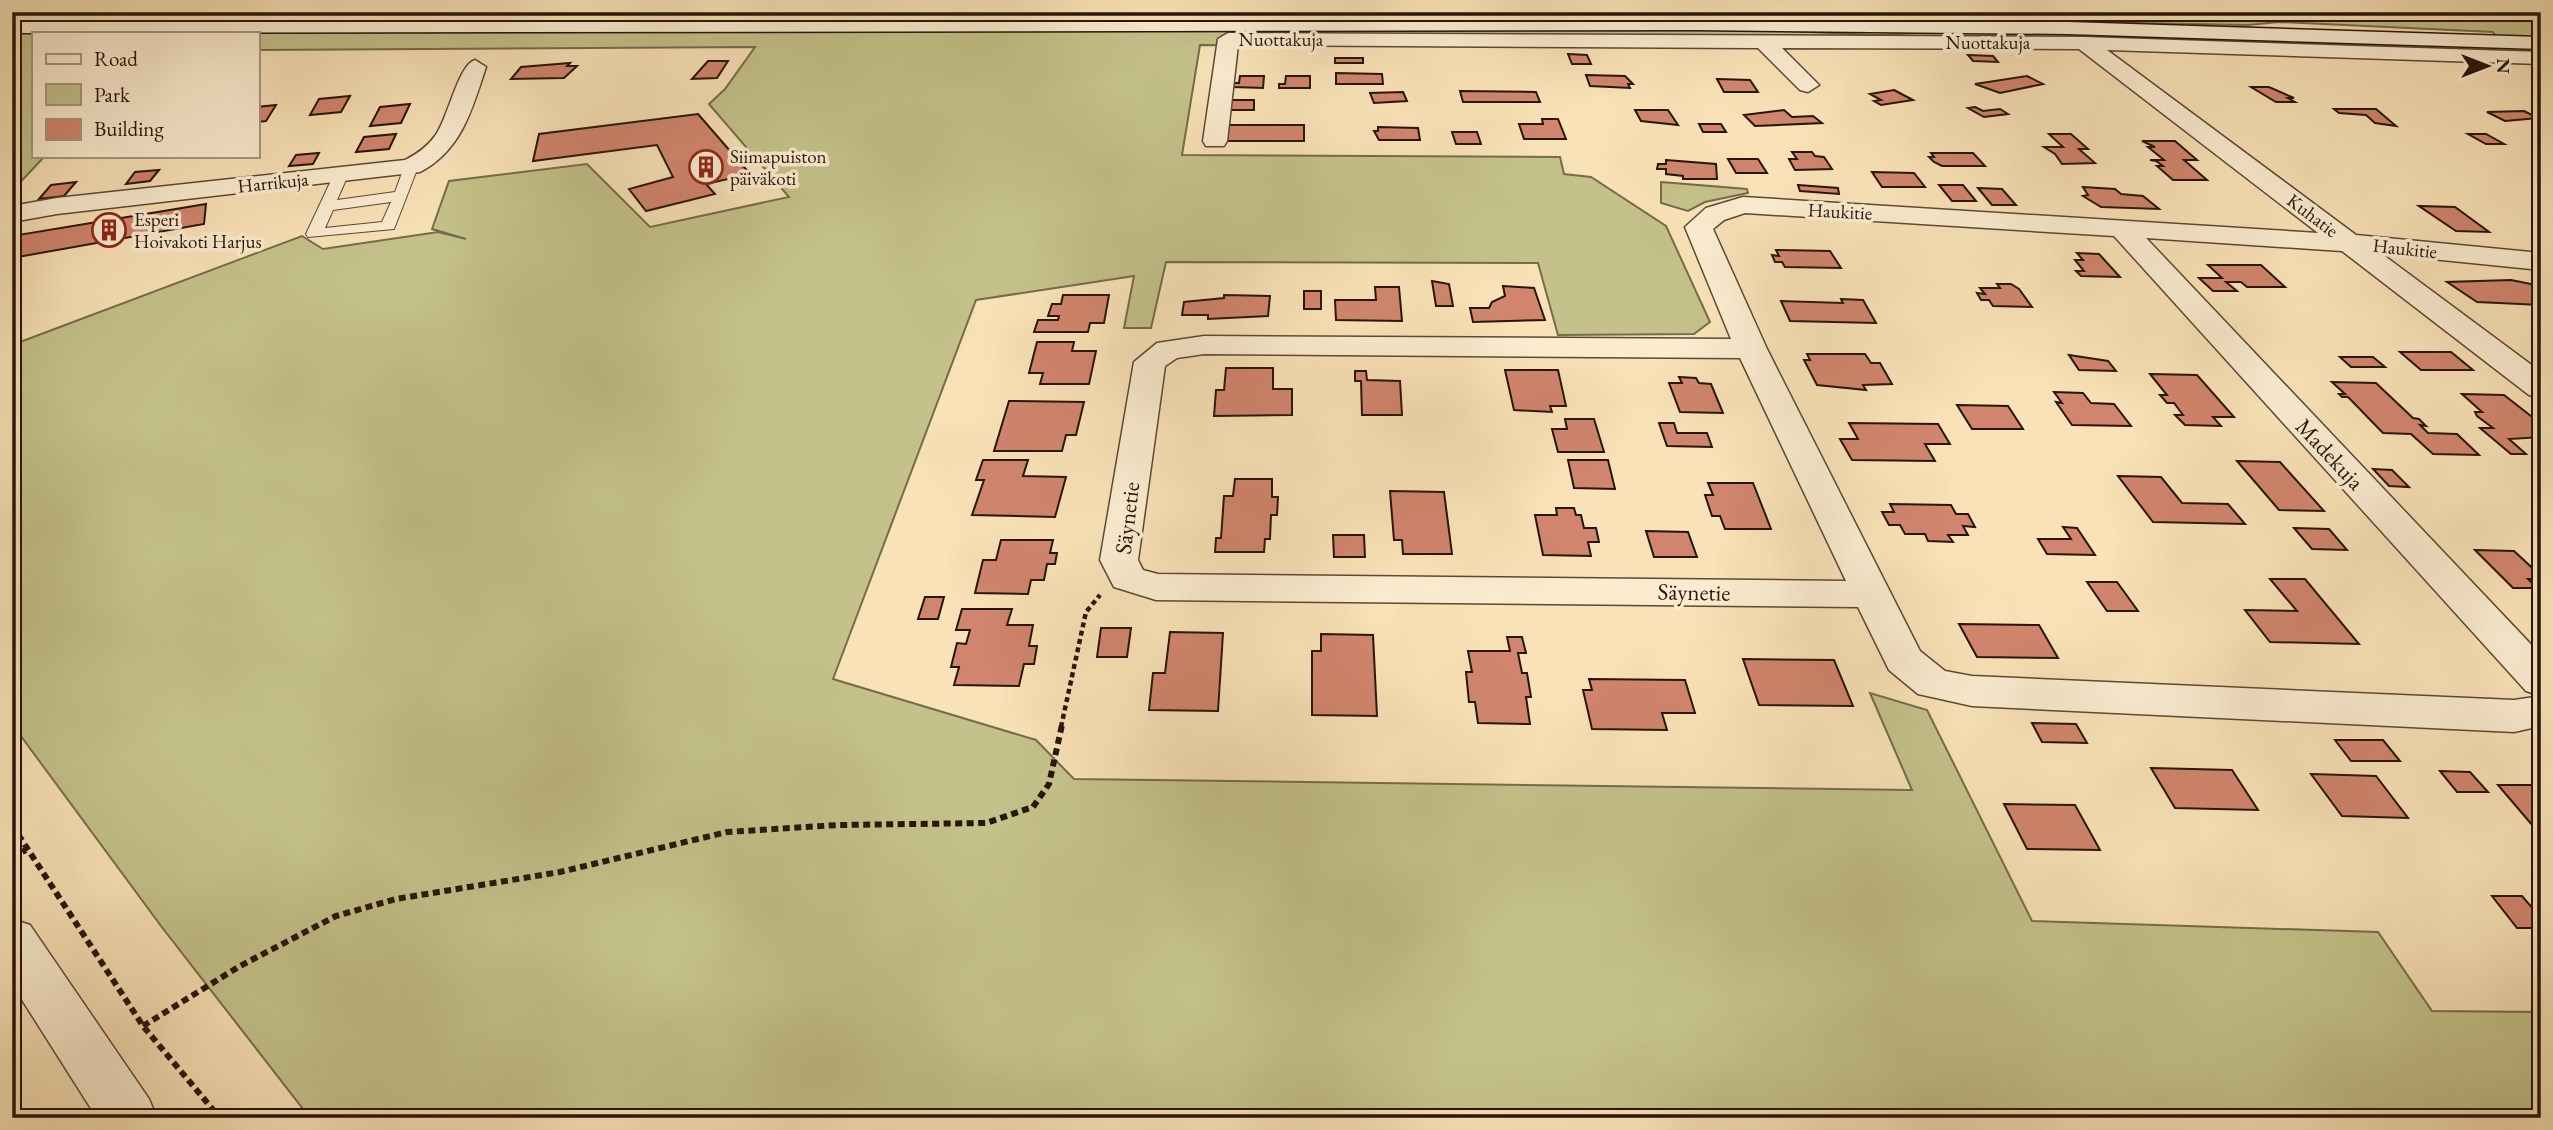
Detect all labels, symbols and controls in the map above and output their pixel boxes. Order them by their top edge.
street label: Nuottakuja [1239,27,1324,52]
street label: Nuottakuja [1946,30,2031,55]
legend [32,32,259,158]
north arrow [2452,32,2522,102]
text: Road [94,45,138,72]
text: N [2491,58,2516,74]
text: Park [94,81,131,108]
text: Building [94,115,164,142]
place label: Siimapuiston päiväkoti [730,144,827,191]
building icon: Siimapuiston päiväkoti [687,148,725,186]
street label: Harrikuja [236,166,310,199]
street label: Kuhatie [2282,188,2344,243]
street label: Haukitie [1807,197,1873,226]
place label: Esperi Hoivakoti Harjus [134,207,262,254]
building icon: Esperi Hoivakoti Harjus [90,211,128,249]
street label: Haukitie [2372,233,2438,264]
street label: Madekuja [2289,412,2371,497]
street label: Säynetie [1108,480,1146,556]
street label: Säynetie [1657,576,1731,608]

